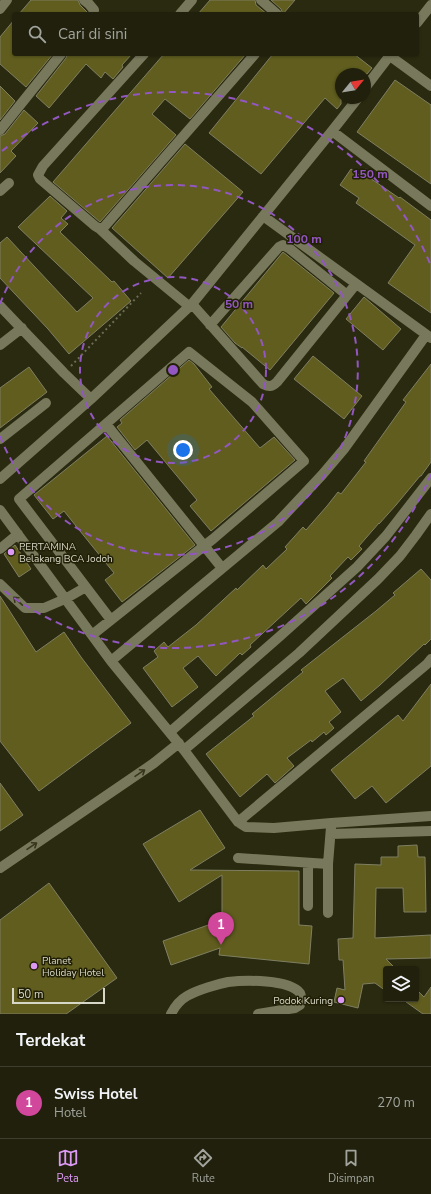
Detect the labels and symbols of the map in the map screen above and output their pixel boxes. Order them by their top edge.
north arrow [335,68,371,104]
text: 150 m [352,166,388,182]
text: 100 m [286,231,322,247]
text: 50 m [225,296,253,312]
centre of rings [166,363,180,377]
your location [173,440,193,460]
place label: PERTAMINA Belakang BCA Jodoh [19,540,113,566]
marker: PERTAMINA Belakang BCA Jodoh [6,547,16,557]
one-way arrow [13,596,23,606]
one-way arrow [134,769,145,777]
one-way arrow [26,842,37,850]
pin: 1 [208,912,234,945]
place label: Planet Holiday Hotel [42,954,104,980]
marker: Planet Holiday Hotel [29,961,39,971]
scale bar [12,986,105,1005]
place label: Podok Kuring [273,994,333,1008]
marker: Podok Kuring [336,995,346,1005]

